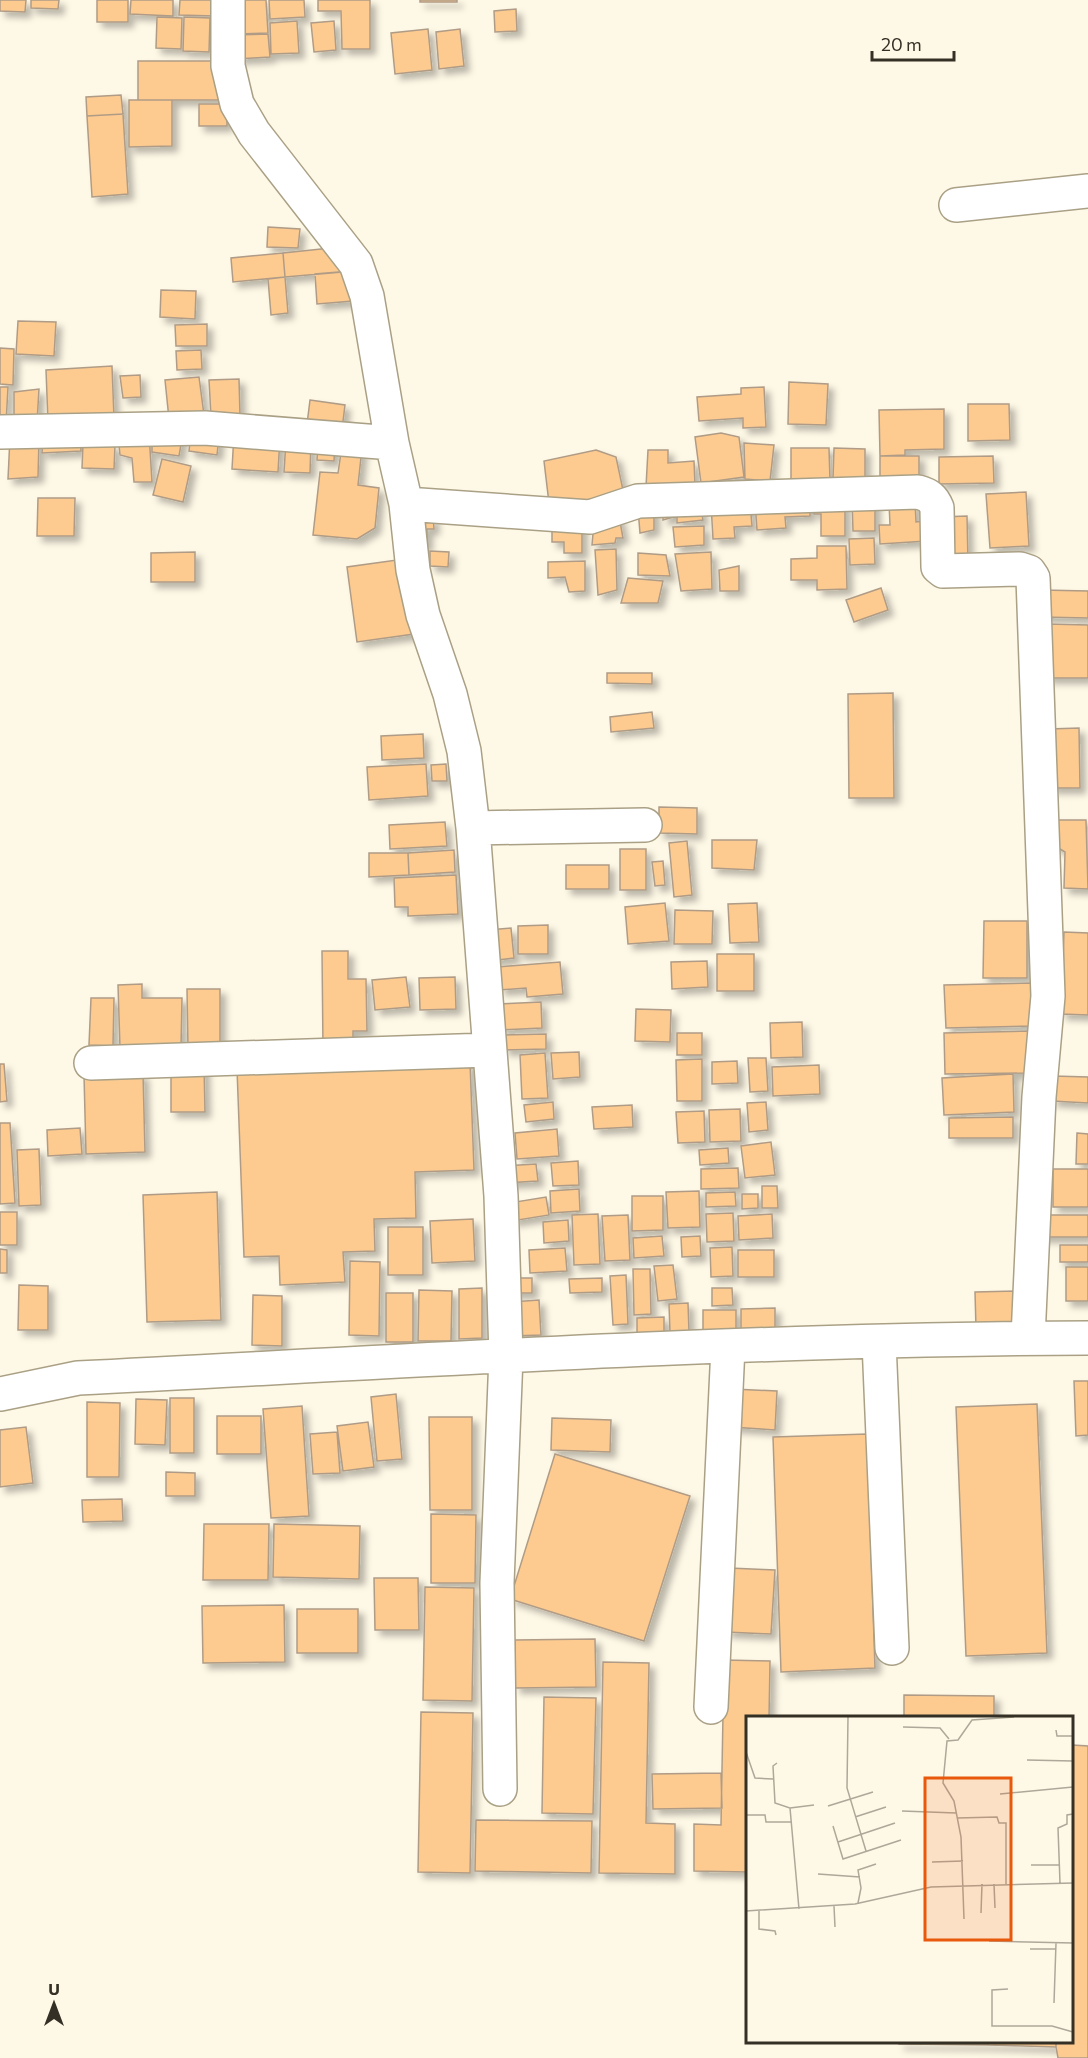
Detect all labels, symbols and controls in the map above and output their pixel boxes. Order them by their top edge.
scale bar [872,24,954,62]
text: 20 m [881,33,922,55]
inset map [746,1716,1073,2043]
north arrow [24,1974,84,2034]
text: U [48,1979,60,1998]

